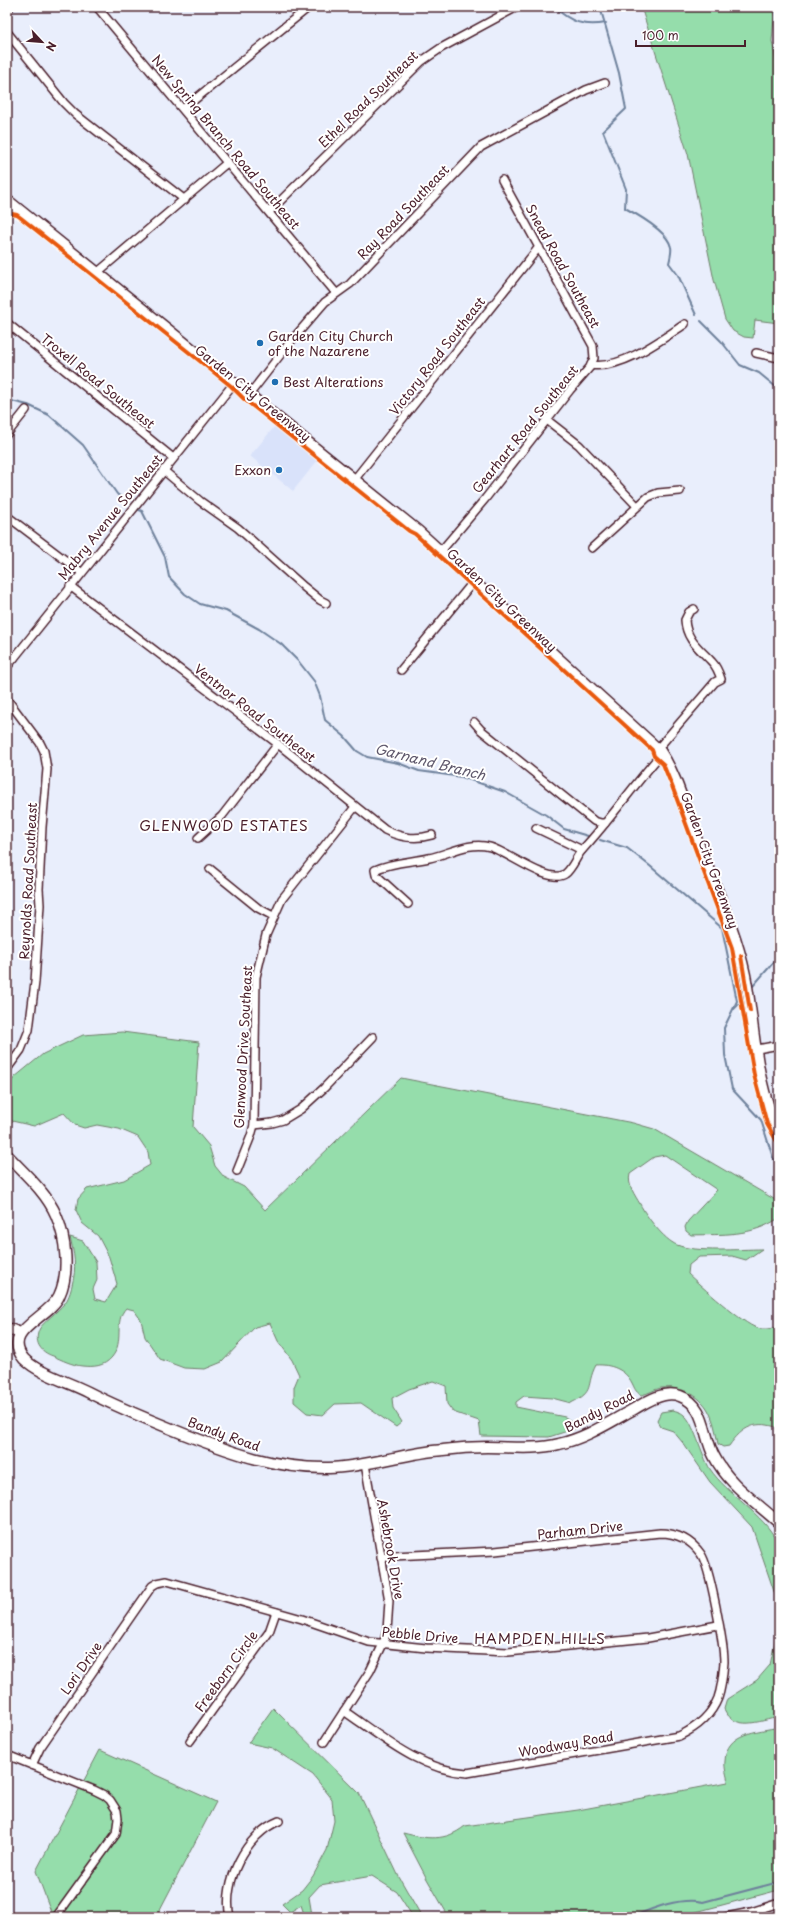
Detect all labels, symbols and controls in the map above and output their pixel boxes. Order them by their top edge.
north arrow [22,22,62,62]
scale bar [636,22,745,48]
text: 100 m [642,26,679,44]
text: N [42,39,61,55]
street label: Ethel Road Southeast [313,46,422,151]
street label: New Spring Branch Road Southeast [148,50,305,233]
street label: Ray Road Southeast [352,160,453,263]
street label: Snead Road Southeast [521,200,605,331]
street label: Victory Road Southeast [384,292,489,419]
place label: Garden City Church of the Nazarene [268,326,393,360]
street label: Troxell Road Southeast [37,329,159,433]
marker: Garden City Church of the Nazarene [255,338,265,348]
street label: Garden City Greenway [191,340,315,445]
street label: Gearhart Road Southeast [467,361,582,497]
place label: Best Alterations [283,372,384,391]
marker: Best Alterations [270,377,280,387]
street label: Mabry Avenue Southeast [53,450,166,583]
place label: Exxon [234,460,271,479]
marker: Exxon [274,465,284,475]
street label: Garden City Greenway [443,543,562,656]
street label: Ventnor Road Southeast [190,659,320,766]
water label: Garnand Branch [373,738,488,786]
street label: Garden City Greenway [677,789,744,931]
street label: Reynolds Road Southeast [14,802,41,960]
district label: GLENWOOD ESTATES [139,815,309,836]
street label: Glenwood Drive Southeast [229,965,256,1129]
street label: Bandy Road [561,1385,637,1436]
street label: Bandy Road [185,1412,263,1456]
street label: Ashebrook Drive [373,1497,410,1601]
street label: Parham Drive [536,1516,624,1543]
street label: Pebble Drive [381,1622,459,1647]
street label: Freeborn Circle [190,1626,262,1715]
district label: HAMPDEN HILLS [474,1628,606,1649]
street label: Lori Drive [55,1637,106,1698]
street label: Woodway Road [517,1726,615,1761]

